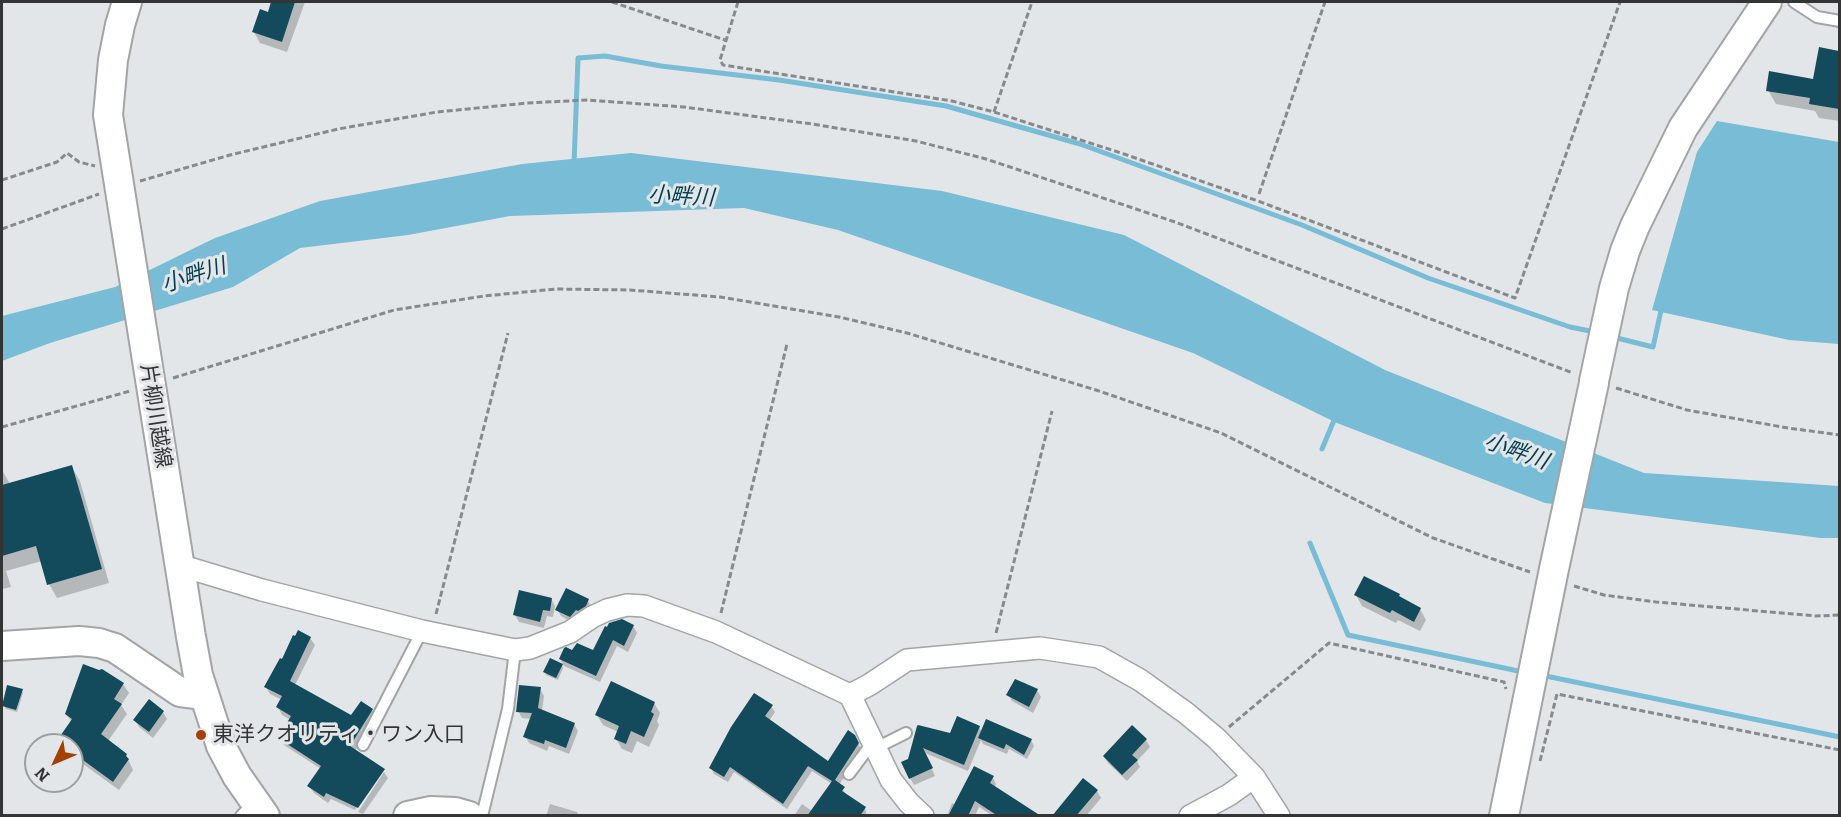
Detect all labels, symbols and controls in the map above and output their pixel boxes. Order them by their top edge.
water label: 小畔川 [647,182,715,212]
water label: 小畔川 [159,253,229,299]
street label: 片柳川越線 [134,362,176,470]
water label: 小畔川 [1480,428,1552,476]
place label: 東洋クオリティ・ワン入口 [213,722,465,748]
marker: 東洋クオリティ・ワン入口 [194,728,208,742]
north arrow [24,733,84,793]
text: N [31,763,53,786]

